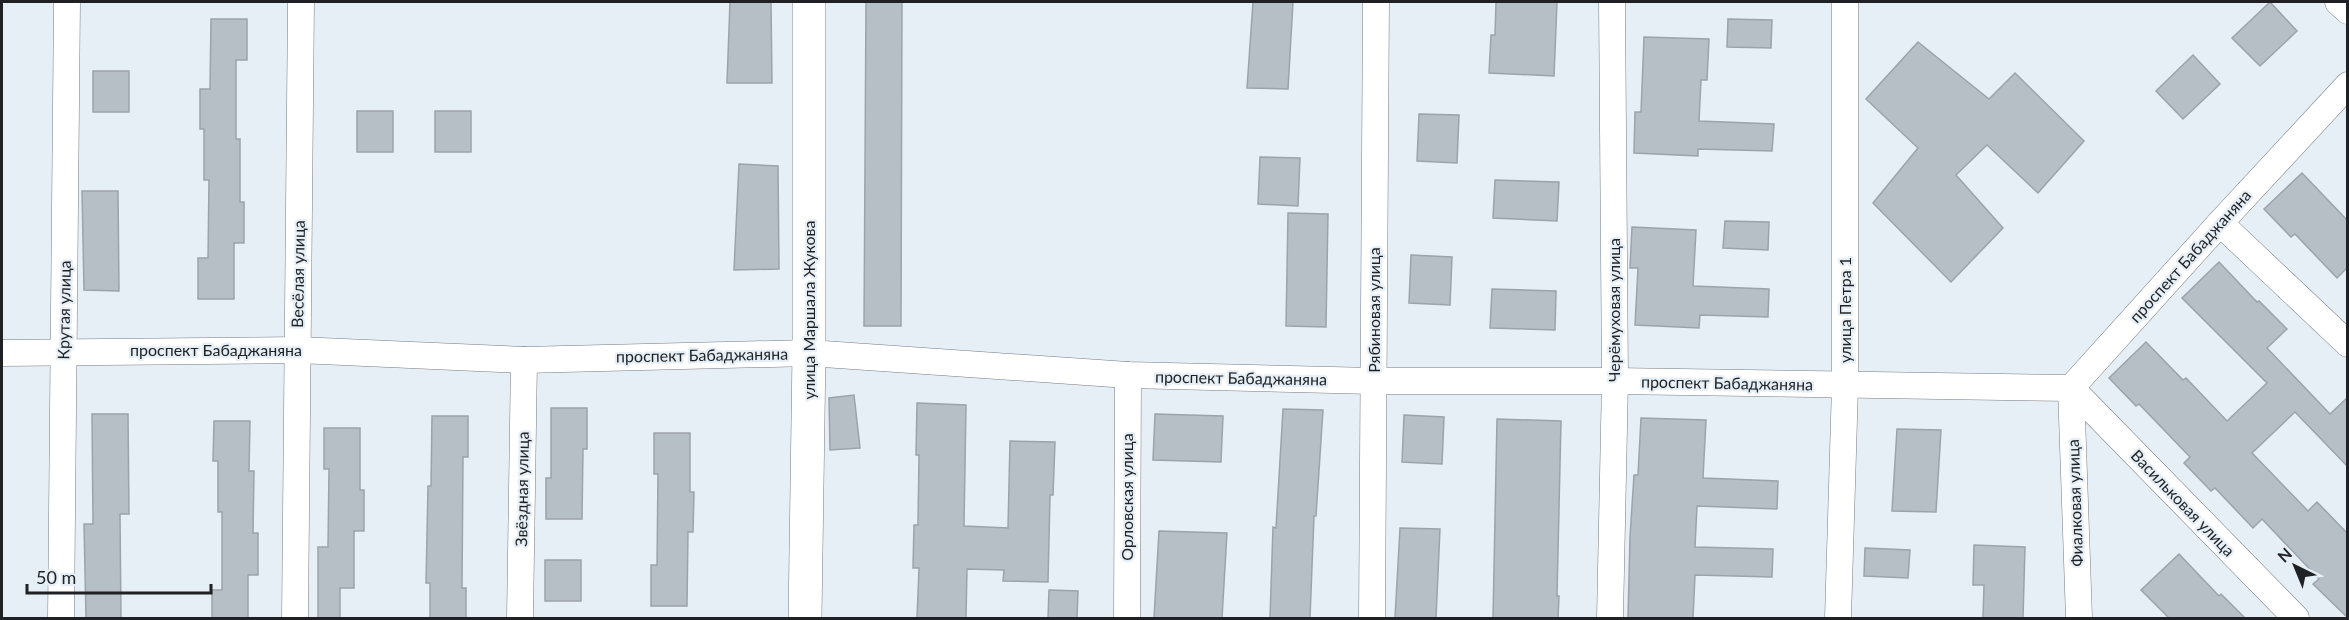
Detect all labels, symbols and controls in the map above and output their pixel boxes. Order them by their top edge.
street label: проспект Бабаджаняна [2125,185,2254,326]
street label: Весёлая улица [287,220,308,328]
street label: улица Маршала Жукова [799,221,818,399]
street label: Черёмуховая улица [1604,238,1623,382]
street label: Рябиновая улица [1364,247,1383,373]
street label: улица Петра 1 [1835,257,1854,363]
street label: Крутая улица [53,260,74,360]
street label: проспект Бабаджаняна [130,340,302,359]
street label: проспект Бабаджаняна [616,344,788,365]
street label: проспект Бабаджаняна [1155,367,1327,388]
street label: проспект Бабаджаняна [1641,372,1813,393]
street label: Звёздная улица [511,431,532,547]
street label: Орловская улица [1117,433,1136,561]
street label: Фиалковая улица [2063,439,2086,567]
street label: Васильковая улица [2128,445,2239,560]
north arrow [2265,536,2325,596]
text: N [2273,544,2295,566]
scale bar [27,557,212,595]
text: 50 m [36,566,76,588]

